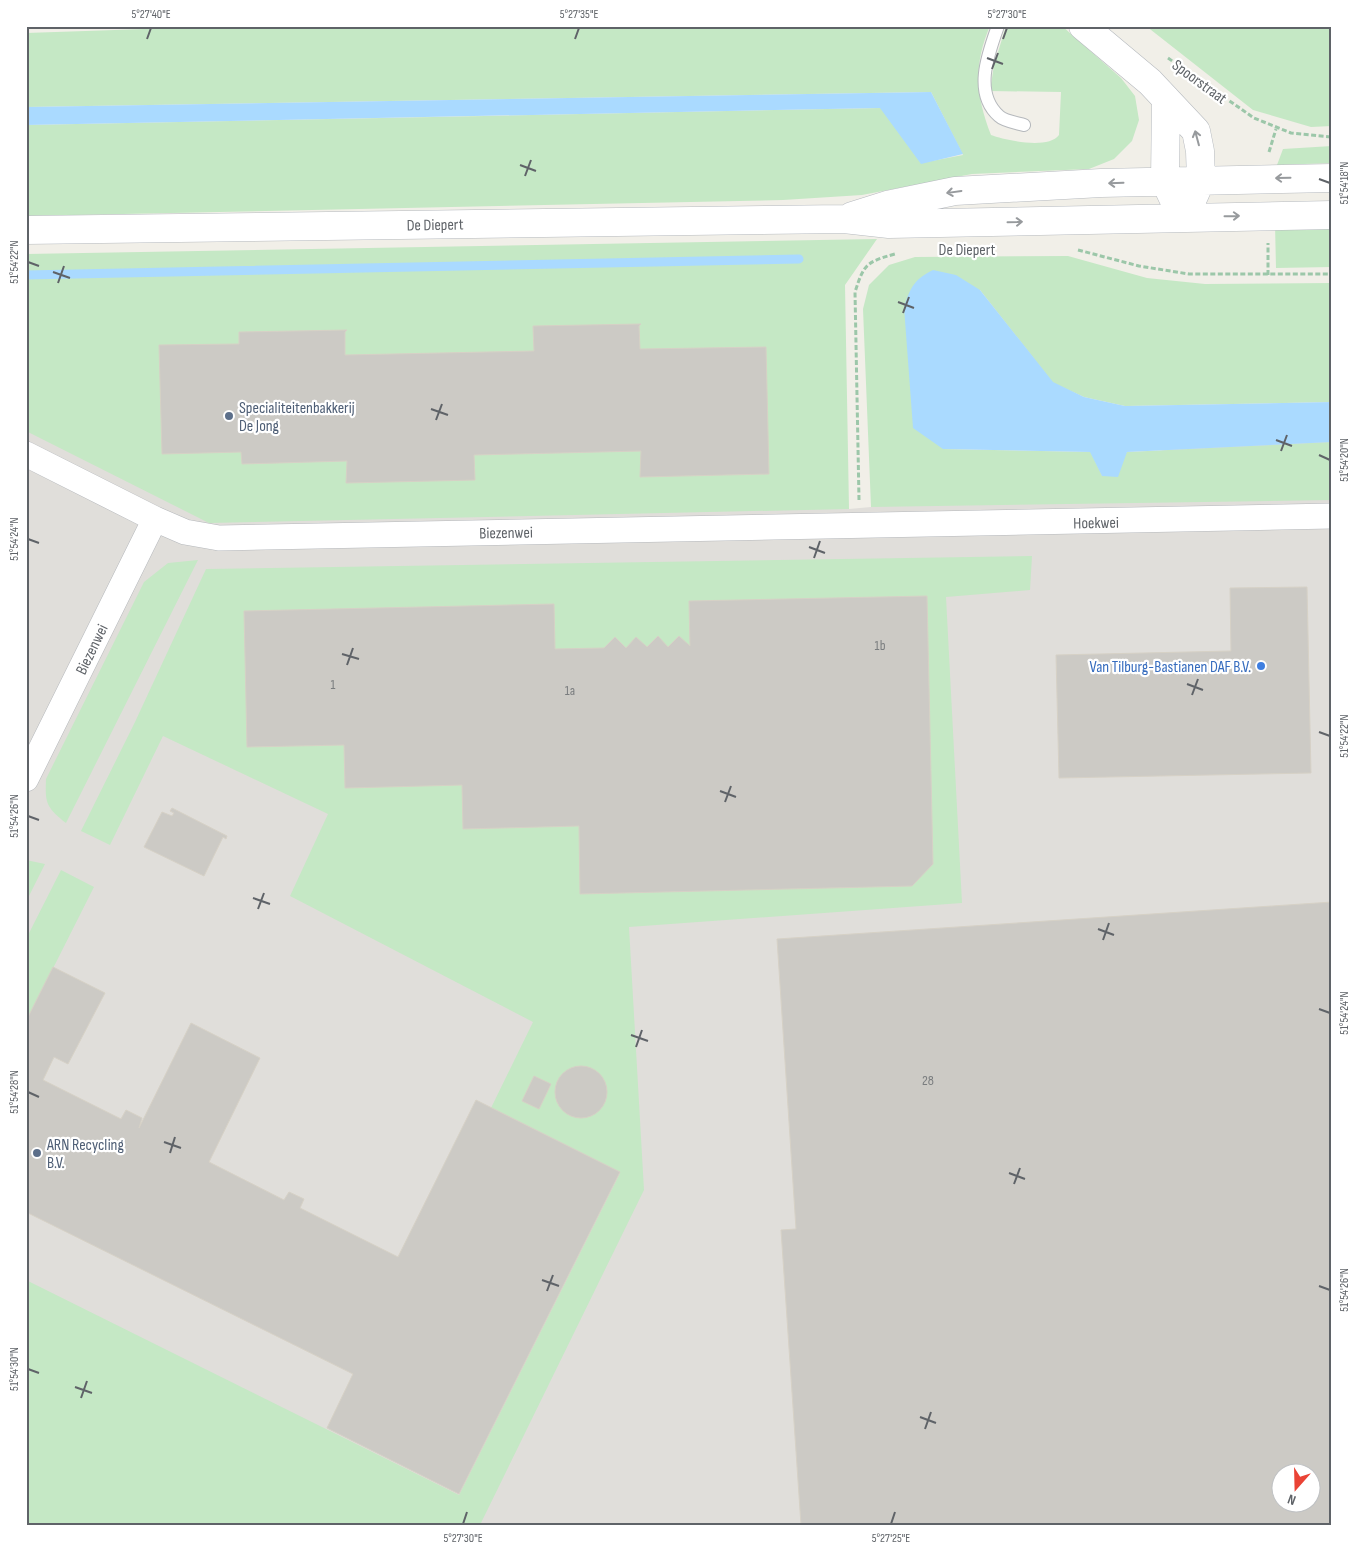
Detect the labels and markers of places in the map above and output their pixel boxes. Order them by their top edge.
place label: Specialiteitenbakkerij De Jong [239,399,355,436]
marker: Specialiteitenbakkerij De Jong [223,410,235,422]
place label: Van Tilburg-Bastianen DAF B.V. [1089,658,1251,677]
marker: Van Tilburg-Bastianen DAF B.V. [1255,660,1267,672]
place label: ARN Recycling B.V. [46,1136,124,1173]
marker: ARN Recycling B.V. [31,1147,43,1159]

